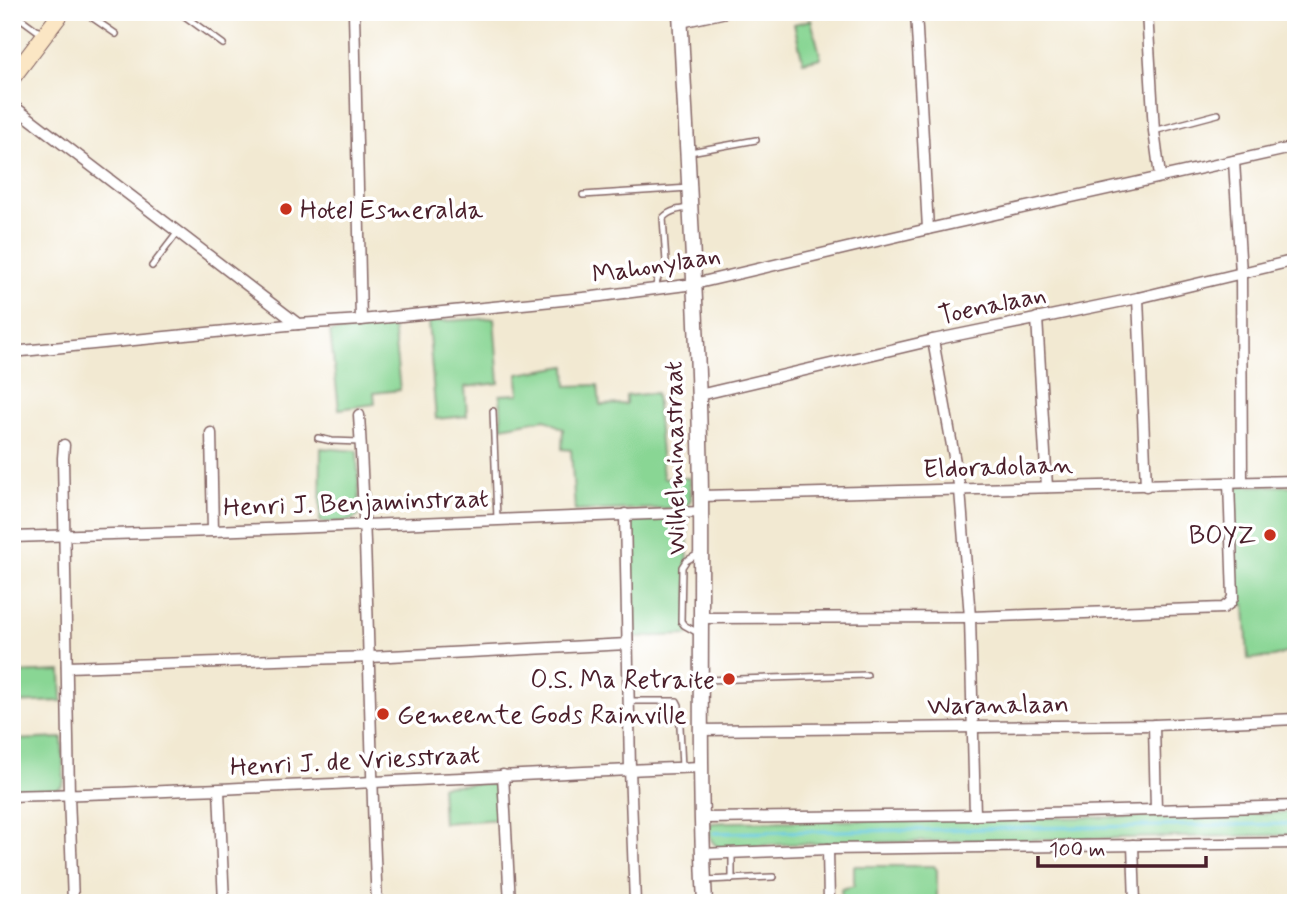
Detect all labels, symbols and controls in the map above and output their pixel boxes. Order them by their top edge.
place label: Hotel Esmeralda [300,194,484,228]
marker: Hotel Esmeralda [278,201,294,217]
street label: Mahonylaan [590,239,723,293]
street label: Toenalaan [936,278,1049,334]
street label: Wilhelminastraat [657,361,695,555]
street label: Eldoradolaan [922,448,1074,488]
street label: Henri J. Benjaminstraat [223,482,489,526]
place label: BOYZ [1189,520,1256,554]
marker: BOYZ [1262,527,1278,543]
place label: O.S. Ma Retraite [530,664,715,698]
marker: O.S. Ma Retraite [721,671,737,687]
street label: Waranalaan [927,688,1069,724]
place label: Gemeente Gods Rainville [397,699,687,733]
marker: Gemeente Gods Rainville [375,706,391,722]
street label: Henri J. de Vriesstraat [229,738,481,786]
scale bar [1038,824,1206,868]
text: 100 m [1049,836,1105,864]

